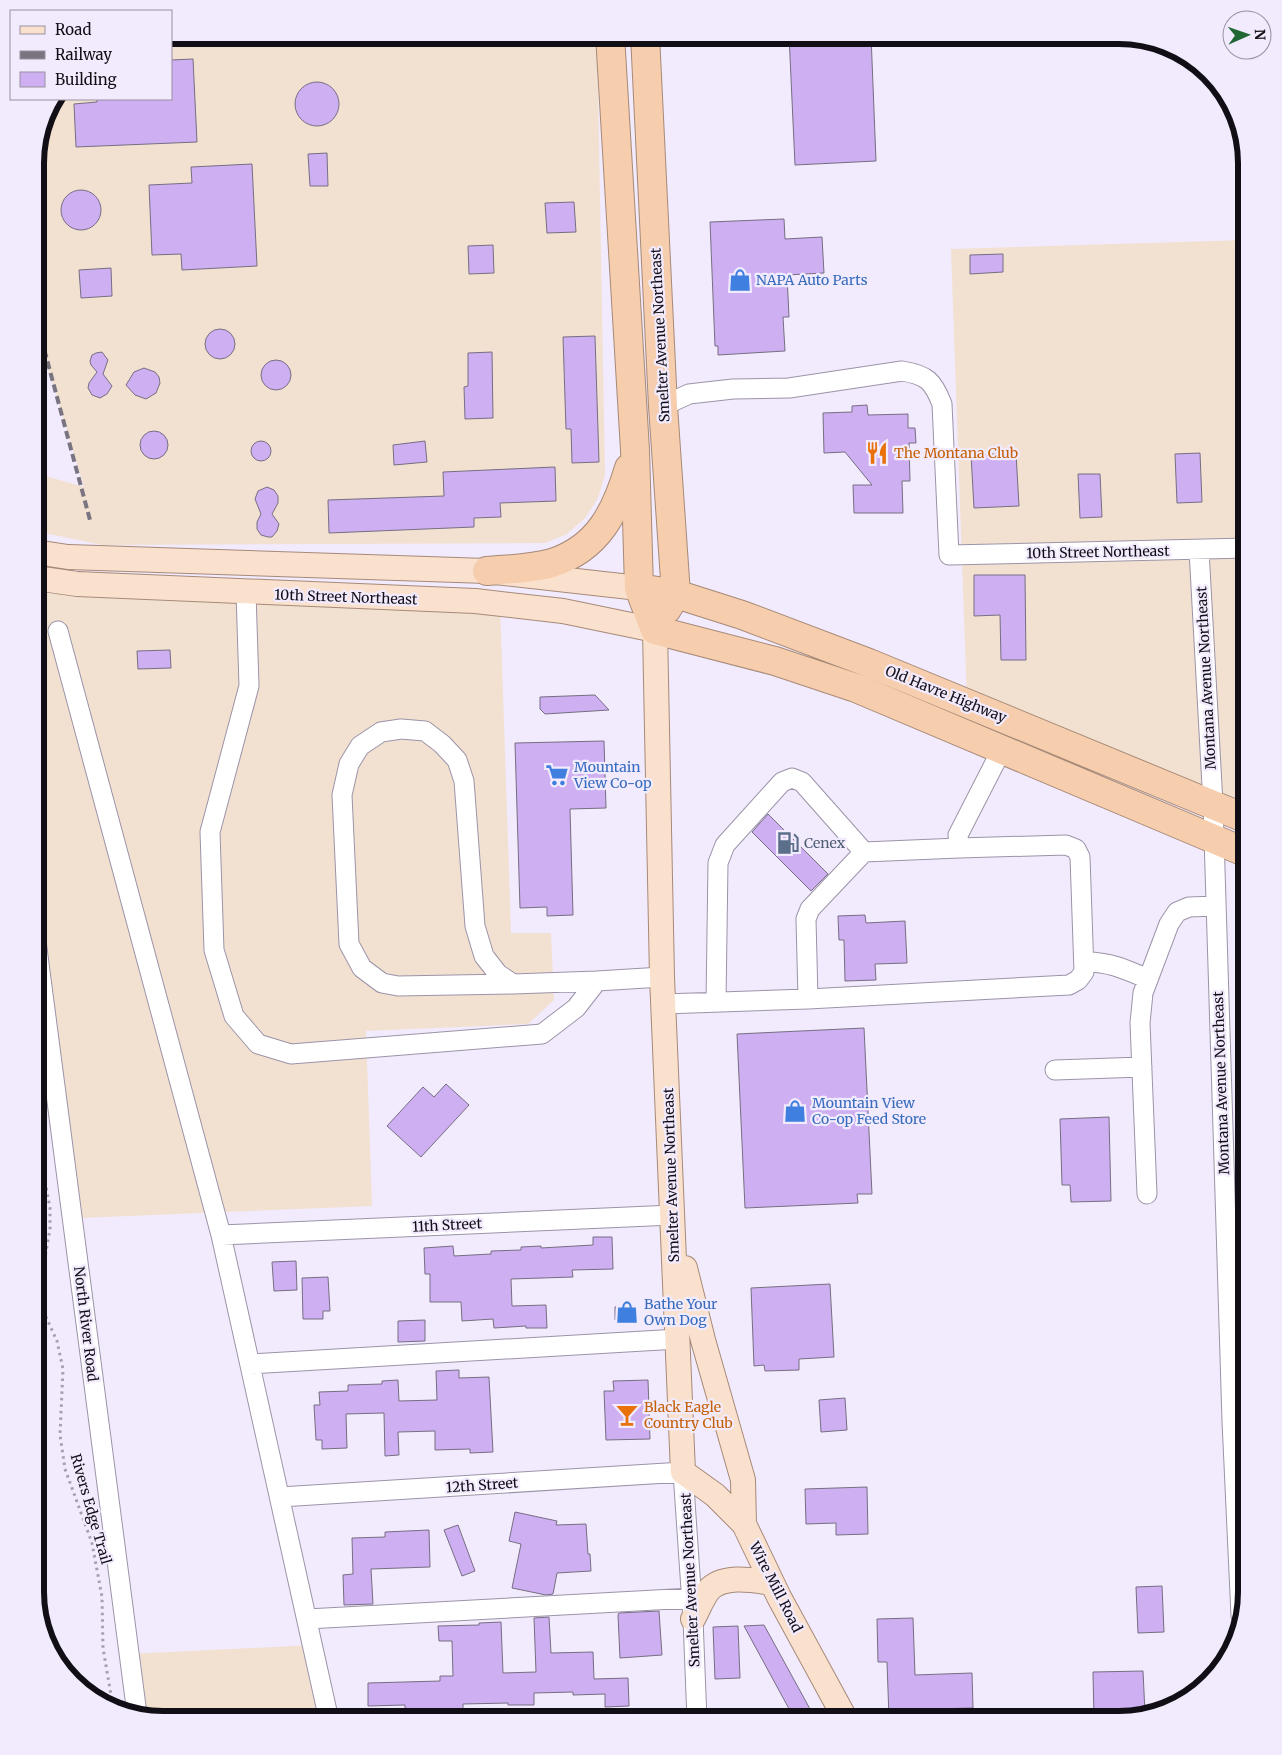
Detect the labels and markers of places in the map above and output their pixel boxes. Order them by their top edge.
shop icon: NAPA Auto Parts [727,267,753,293]
place label: NAPA Auto Parts [756,271,868,289]
restaurant icon: The Montana Club [864,440,890,466]
place label: The Montana Club [894,444,1018,462]
place label: Mountain View Co-op [573,758,652,792]
supermarket icon: Mountain View Co-op [544,762,570,788]
fuel station icon: Cenex [775,830,801,856]
place label: Cenex [804,834,846,852]
place label: Mountain View Co-op Feed Store [812,1094,926,1128]
shop icon: Mountain View Co-op Feed Store [782,1098,808,1124]
place label: Bathe Your Own Dog [644,1295,717,1329]
shop icon: Bathe Your Own Dog [614,1299,640,1325]
place label: Black Eagle Country Club [644,1398,733,1432]
bar icon: Black Eagle Country Club [614,1402,640,1428]

